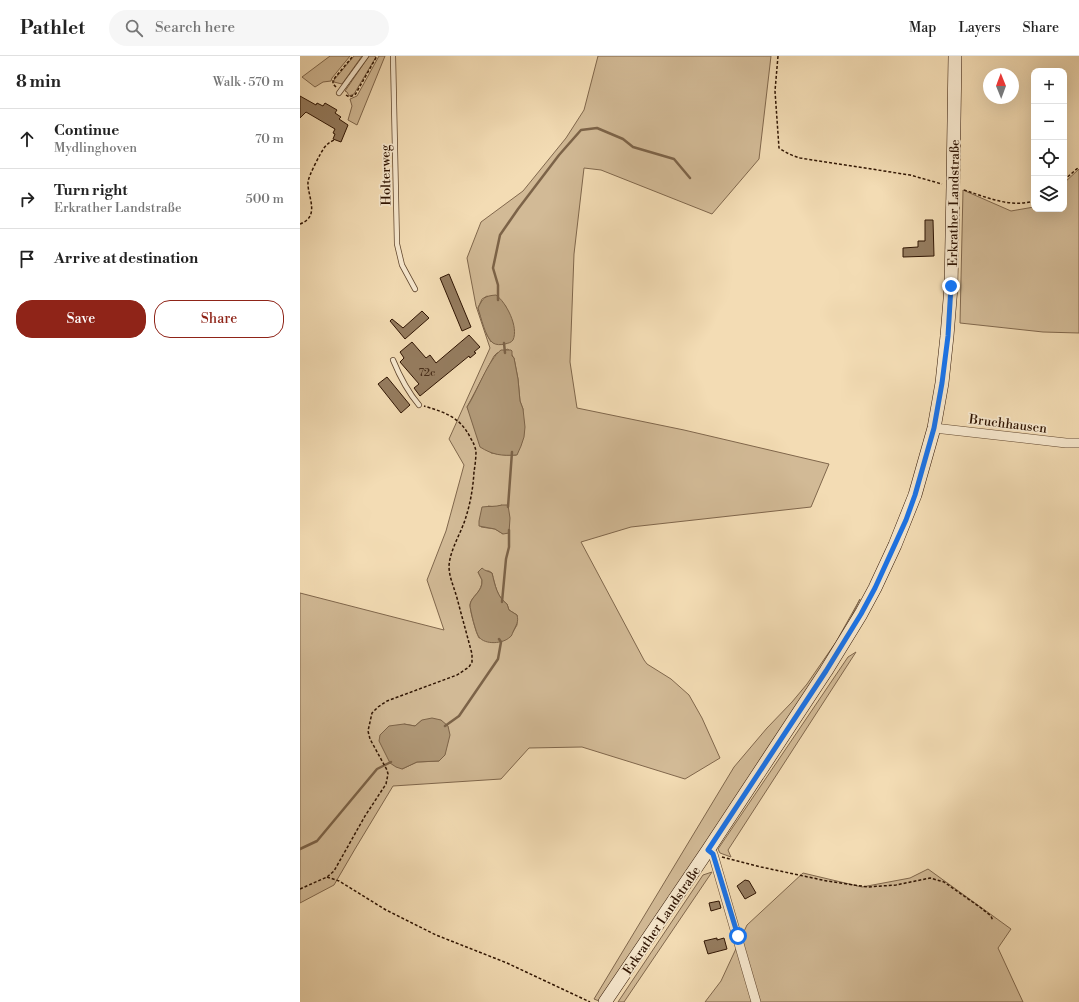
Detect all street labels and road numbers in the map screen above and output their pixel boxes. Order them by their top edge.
street label: Erkrather Landstraße [945,139,963,267]
street label: Holterweg [377,144,395,206]
street label: Bruchhausen [967,411,1048,437]
street label: Erkrather Landstraße [620,863,704,978]

